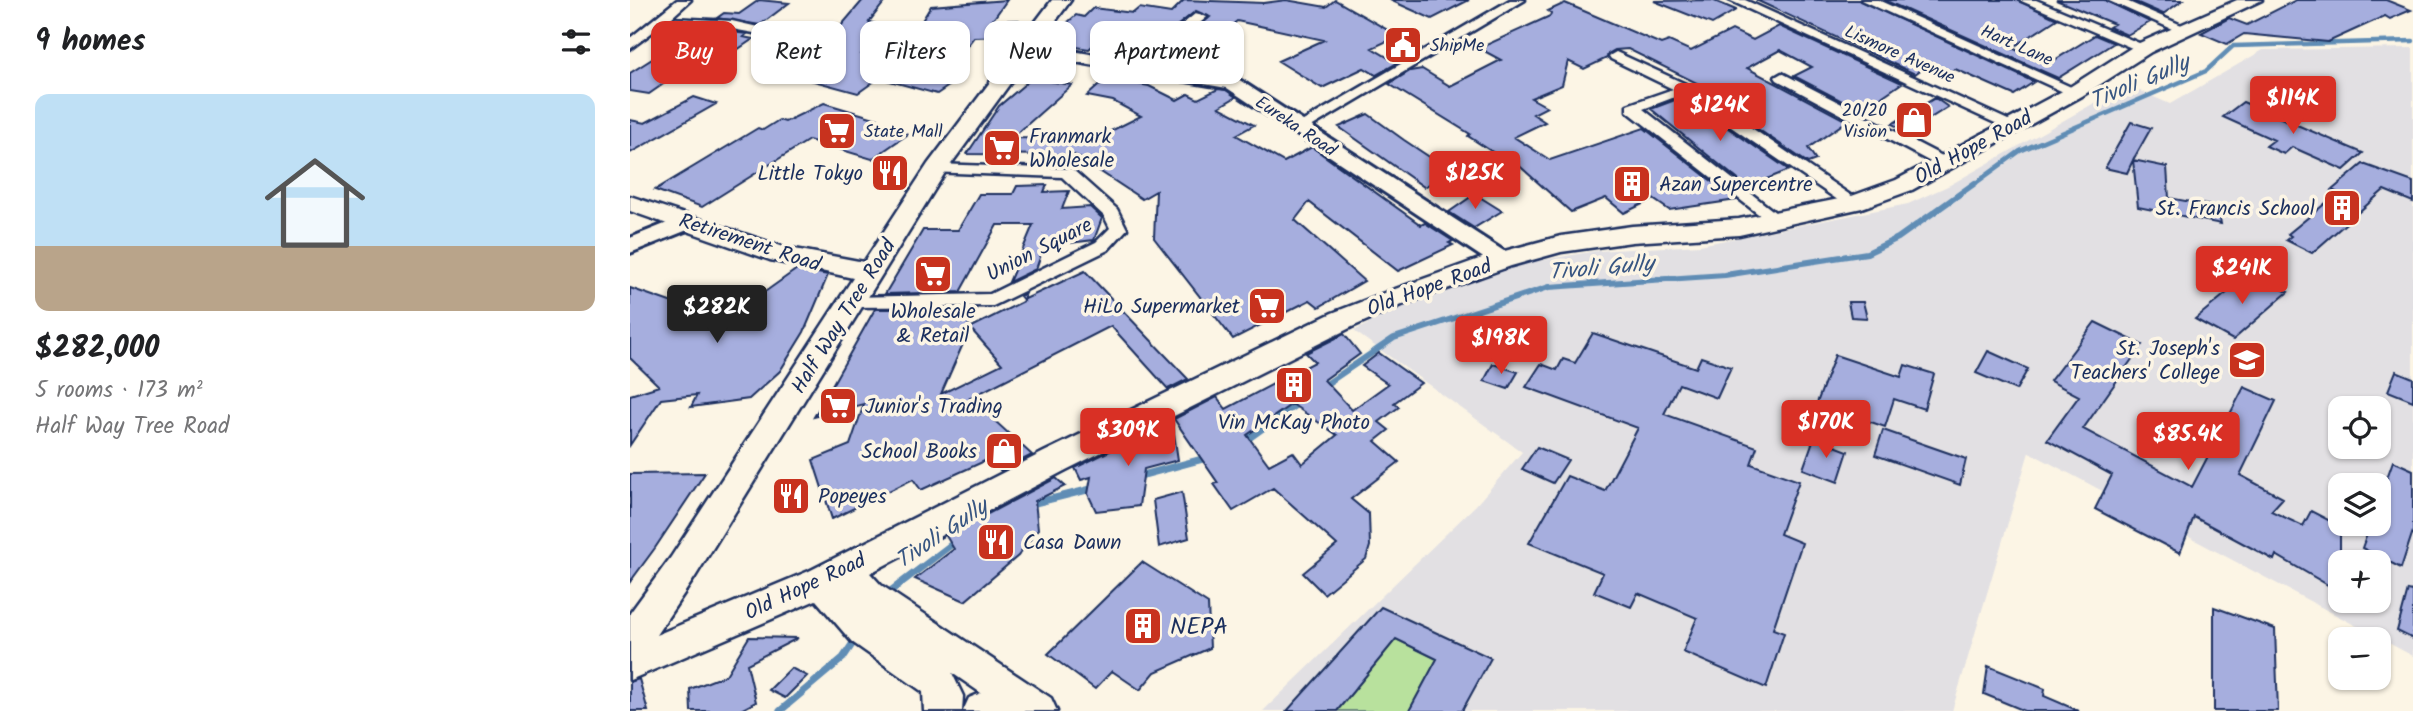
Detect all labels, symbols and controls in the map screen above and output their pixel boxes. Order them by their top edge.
text: 9 homes [35,18,146,66]
street label: Lismore Avenue [1839,18,1959,93]
street label: Hart Lane [1975,18,2057,75]
chip: Buy [651,21,737,84]
chip: Rent [751,21,846,84]
chip: Filters [860,21,970,84]
chip: New [984,21,1076,84]
chip: Apartment [1090,21,1244,84]
icon: filters [557,23,595,61]
public building icon: ShipMe [1382,24,1424,66]
place label: ShipMe [1430,32,1484,61]
water label: Tivoli Gully [2084,44,2198,120]
pin: $114K [2244,76,2342,136]
text: $114K [2266,81,2320,117]
pin: $124K [1671,83,1769,143]
text: $124K [1690,88,1750,124]
street label: Eureka Road [1248,89,1343,166]
place label: 20/20 Vision [1842,97,1887,147]
shop icon: 20/20 Vision [1893,99,1935,141]
street label: Old Hope Road [1909,102,2039,194]
supermarket icon: State Mall [816,110,858,152]
place label: State Mall [864,118,943,147]
place label: Franmark Wholesale [1029,121,1115,178]
supermarket icon: Franmark Wholesale [981,127,1023,169]
icon: home [252,140,378,266]
restaurant icon: Little Tokyo [869,152,911,194]
pin: $125K [1426,152,1524,211]
text: $125K [1445,156,1505,192]
place label: Little Tokyo [757,158,863,191]
building icon: Azan Supercentre [1611,163,1653,205]
place label: Azan Supercentre [1659,169,1813,202]
building icon: St. Francis School [2321,187,2363,229]
place label: St. Francis School [2156,193,2315,226]
street label: Retirement Road [674,205,825,282]
street label: Union Square [981,209,1099,291]
street label: Half Way Tree Road [783,232,906,401]
water label: Tivoli Gully [1547,246,1658,292]
pin: $241K [2193,246,2291,306]
street label: Old Hope Road [1363,250,1497,326]
text: $241K [2212,251,2272,287]
supermarket icon: Wholesale & Retail [912,253,954,295]
supermarket icon: HiLo Supermarket [1246,285,1288,327]
pin: $282K [668,286,766,345]
text: $282K [683,290,751,326]
place label: HiLo Supermarket [1083,291,1241,324]
place label: Wholesale & Retail [890,296,976,353]
pin: $198K [1452,316,1550,376]
text: $198K [1471,321,1531,357]
text: $282,000 [35,325,159,373]
place label: St. Joseph's Teachers' College [2071,333,2221,390]
school or university icon: St. Joseph's Teachers' College [2226,339,2268,381]
building icon: Vin McKay Photo [1273,364,1315,406]
text: 5 rooms · 173 m² [35,373,203,409]
supermarket icon: Junior's Trading [817,385,859,427]
place label: Junior's Trading [865,391,1003,424]
map controls [2328,396,2391,690]
button: locate [2328,396,2391,459]
pin: $170K [1777,400,1875,460]
text: $170K [1797,405,1855,441]
place label: Vin McKay Photo [1218,407,1370,440]
pin: $309K [1079,408,1177,468]
text: Half Way Tree Road [35,409,229,445]
pin: $85.4K [2131,412,2245,472]
text: $309K [1096,413,1160,449]
text: $85.4K [2153,417,2223,453]
shop icon: School Books [983,430,1025,472]
place label: School Books [861,436,977,469]
button: layers [2328,473,2391,536]
restaurant icon: Popeyes [770,475,812,517]
place label: Popeyes [818,481,887,514]
water label: Tivoli Gully [888,488,999,579]
restaurant icon: Casa Dawn [975,521,1017,563]
place label: Casa Dawn [1023,527,1121,560]
street label: Old Hope Road [740,545,872,630]
button: + [2328,550,2391,613]
building icon: NEPA [1122,605,1164,647]
place label: NEPA [1170,608,1228,647]
button: − [2328,627,2391,690]

